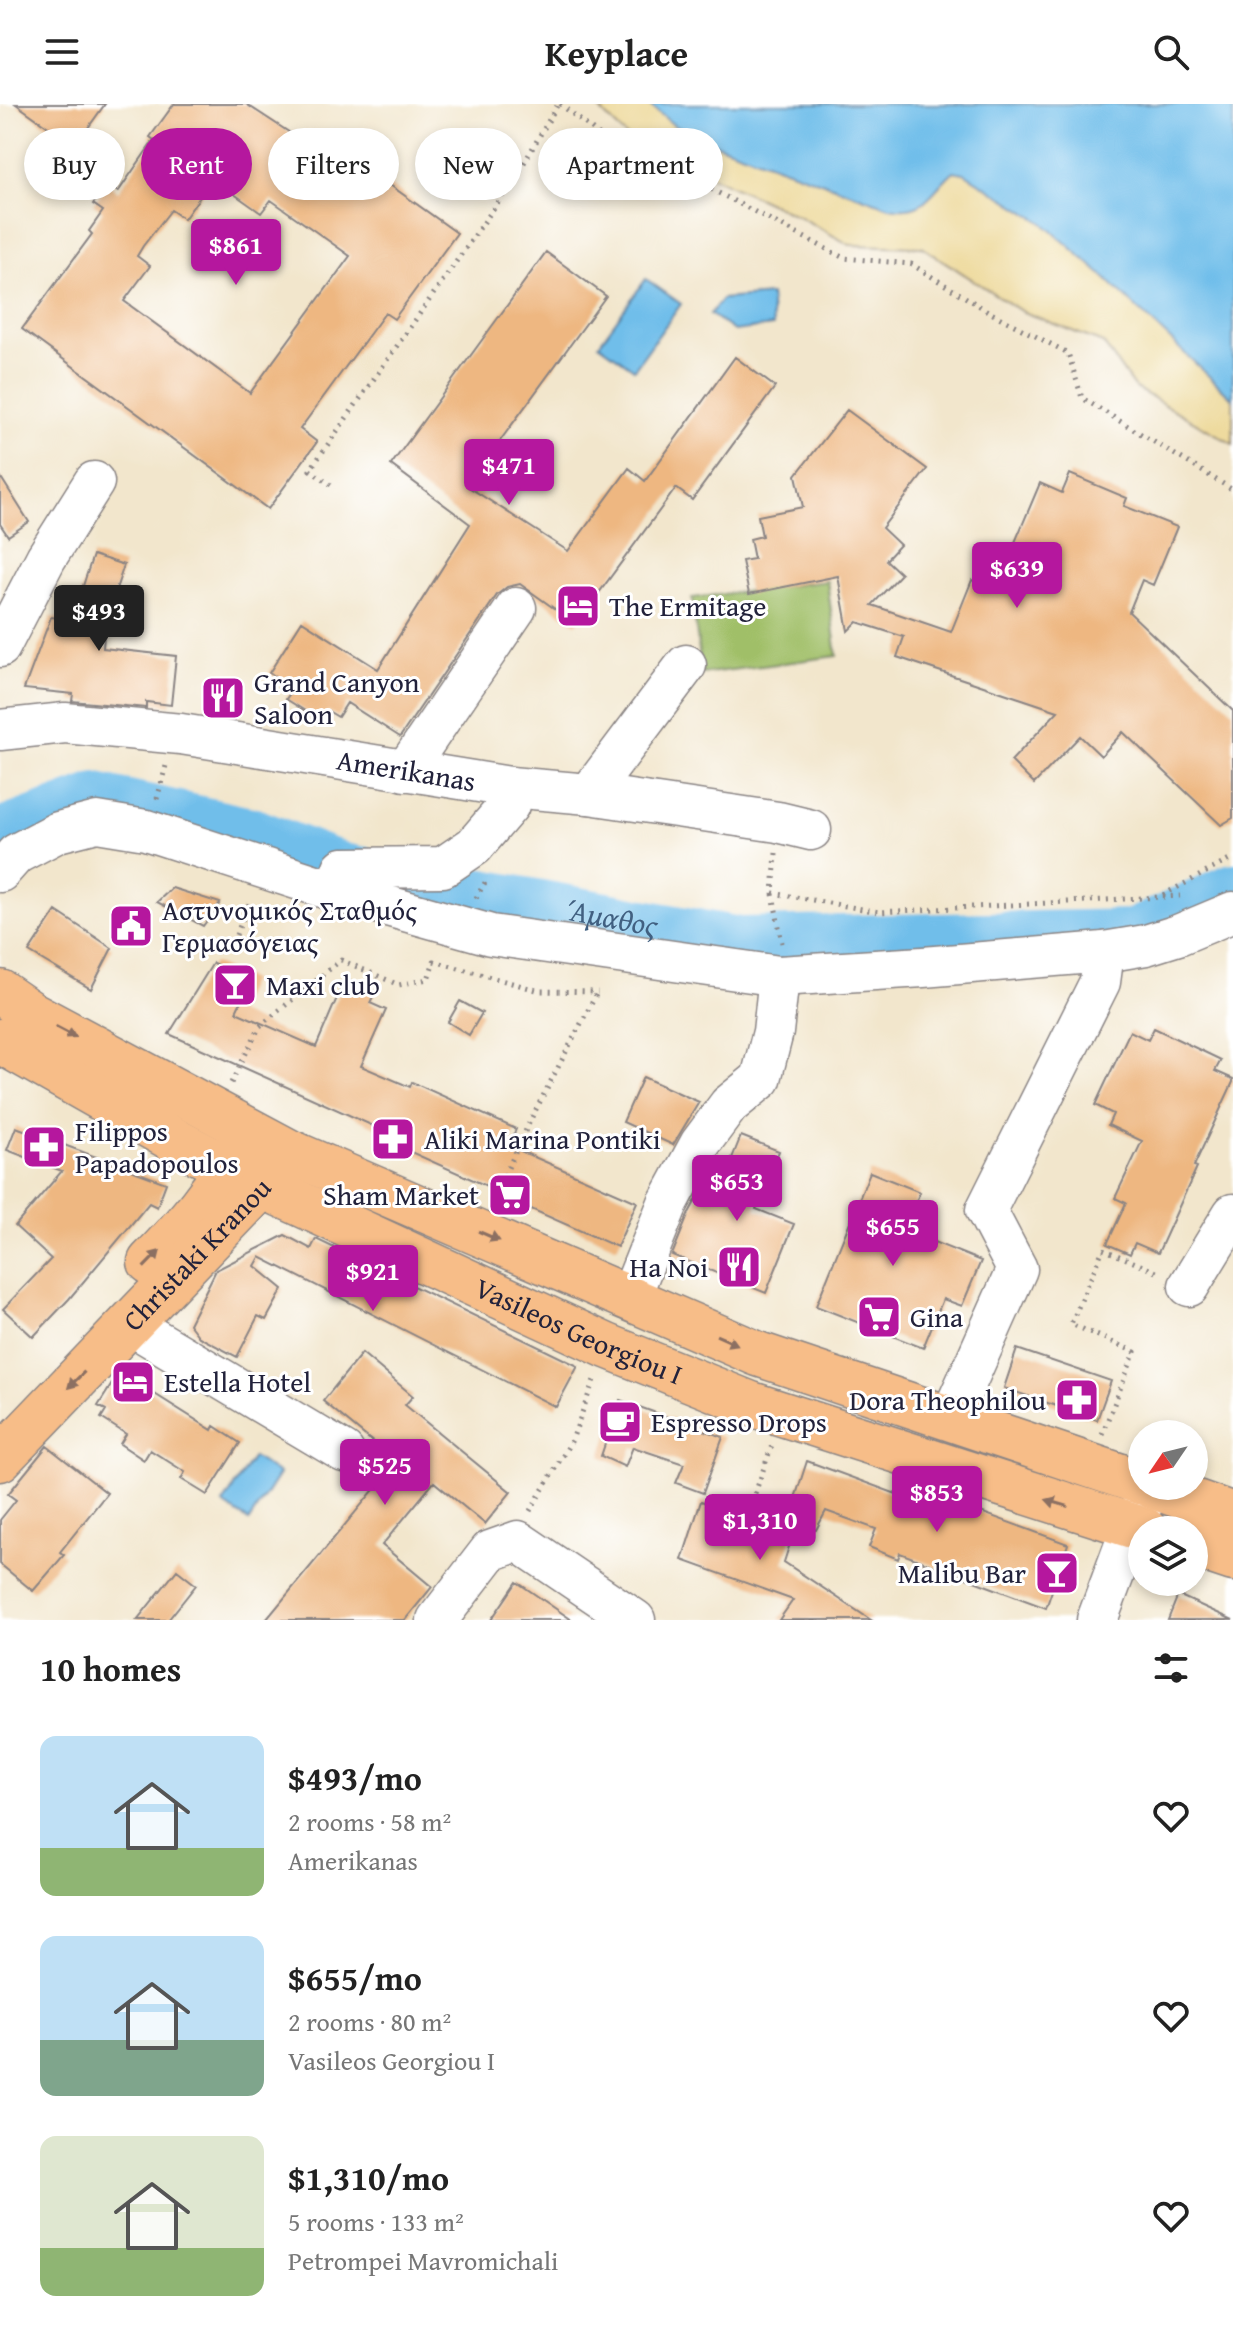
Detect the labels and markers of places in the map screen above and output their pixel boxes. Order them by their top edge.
pin: $861 [189,219,283,287]
pin: $471 [462,439,556,507]
pin: $639 [970,542,1064,610]
hotel icon: The Ermitage [554,582,602,630]
pin: $493 [52,585,146,653]
place label: The Ermitage [609,585,766,626]
place label: Grand Canyon Saloon [254,661,420,734]
restaurant icon: Grand Canyon Saloon [199,674,247,722]
place label: Αστυνομικός Σταθμός Γερμασόγειας [162,889,417,962]
public building icon: Αστυνομικός Σταθμός Γερμασόγειας [107,902,155,950]
bar icon: Maxi club [211,961,259,1009]
place label: Maxi club [266,964,380,1005]
place label: Filippos Papadopoulos [75,1110,239,1183]
pharmacy icon: Aliki Marina Pontiki [369,1115,417,1163]
place label: Aliki Marina Pontiki [424,1118,661,1159]
pharmacy icon: Filippos Papadopoulos [20,1123,68,1171]
pin: $653 [690,1155,784,1223]
supermarket icon: Sham Market [486,1171,534,1219]
place label: Sham Market [323,1174,479,1215]
pin: $655 [846,1200,940,1268]
restaurant icon: Ha Noi [715,1243,763,1291]
pin: $921 [326,1245,420,1313]
place label: Ha Noi [630,1246,708,1287]
supermarket icon: Gina [855,1293,903,1341]
place label: Gina [910,1296,964,1337]
hotel icon: Estella Hotel [109,1358,157,1406]
place label: Estella Hotel [164,1361,311,1402]
pharmacy icon: Dora Theophilou [1053,1376,1101,1424]
place label: Dora Theophilou [849,1379,1046,1420]
cafe icon: Espresso Drops [596,1398,644,1446]
place label: Espresso Drops [651,1401,827,1442]
pin: $525 [338,1439,432,1507]
pin: $853 [890,1466,984,1534]
pin: $1,310 [695,1494,825,1562]
bar icon: Malibu Bar [1033,1549,1081,1597]
place label: Malibu Bar [898,1552,1026,1593]

